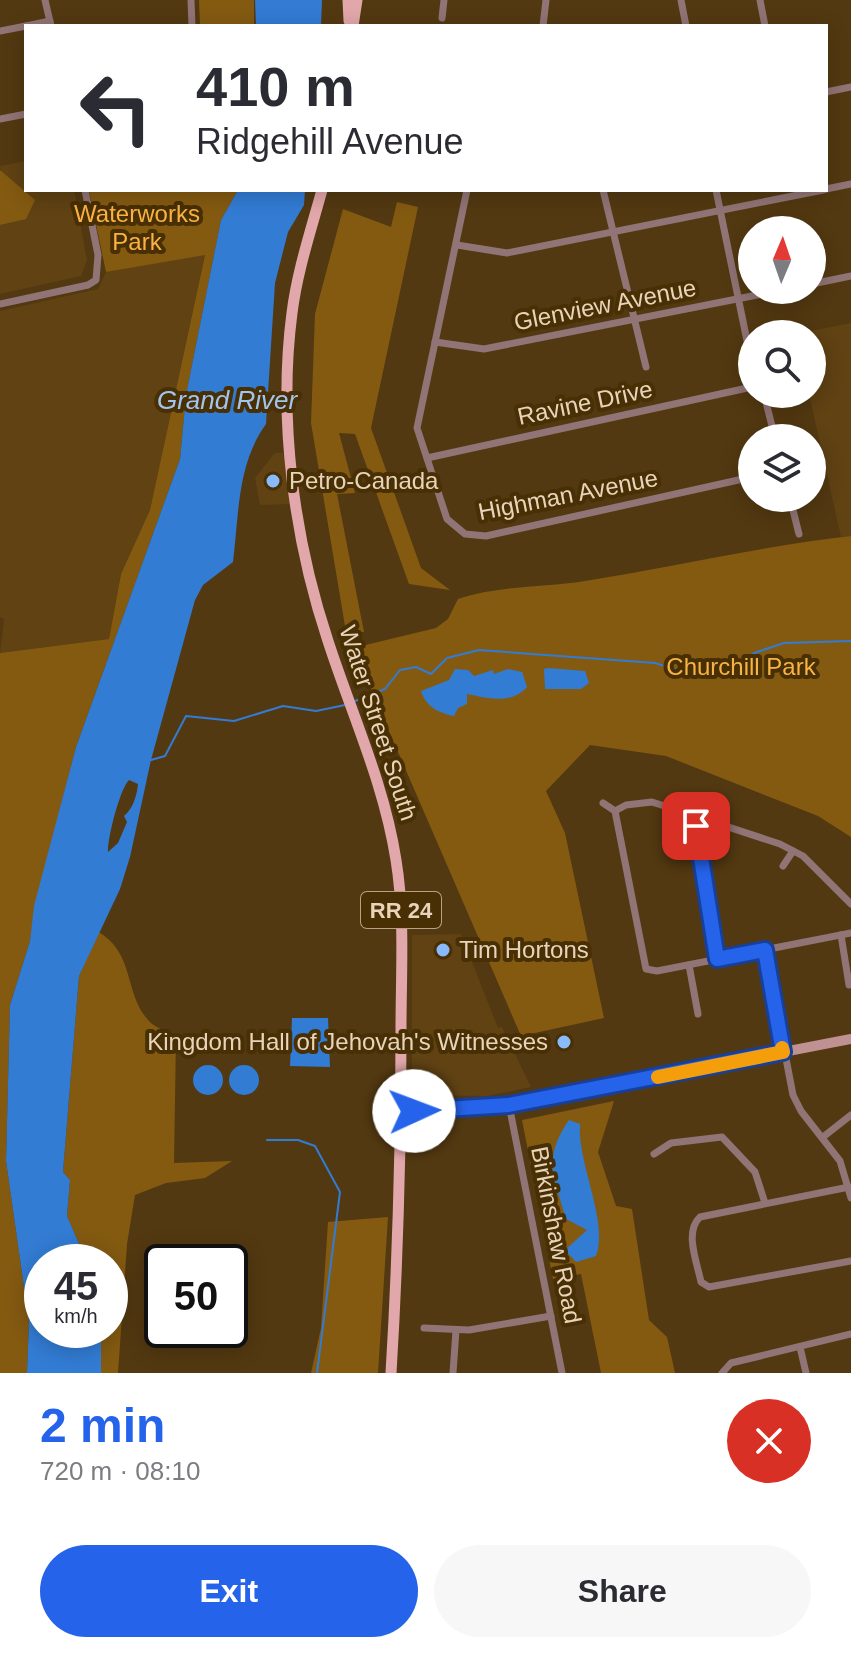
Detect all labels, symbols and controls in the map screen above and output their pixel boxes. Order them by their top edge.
text: 410 m [196,55,355,118]
icon: left [64,56,168,160]
text: Ridgehill Avenue [196,121,464,162]
park label: Waterworks Park [74,200,200,255]
north arrow [738,216,826,304]
map controls [738,216,826,512]
street label: Glenview Avenue [512,274,698,335]
button: search [738,320,826,408]
street label: Ravine Drive [515,375,655,430]
water label: Grand River [157,385,298,415]
button: layers [738,424,826,512]
street label: Highman Avenue [476,464,660,525]
place label: Petro-Canada [289,467,439,494]
marker: Petro-Canada [264,472,282,490]
street label: Water Street South [334,622,423,824]
park label: Churchill Park [666,653,817,680]
pin [662,792,730,860]
icon: arrive [674,804,718,848]
road number: RR 24 [361,892,441,928]
place label: Tim Hortons [459,936,589,963]
marker: Tim Hortons [434,941,452,959]
place label: Kingdom Hall of Jehovah's Witnesses [147,1028,548,1055]
marker: Kingdom Hall of Jehovah's Witnesses [555,1033,573,1051]
position arrow [372,1069,456,1153]
street label: Birkinshaw Road [526,1144,587,1326]
speed limit sign: 50 [144,1244,248,1348]
text: 45 [54,1264,98,1308]
text: km/h [54,1305,98,1327]
text: 2 min [40,1399,165,1452]
button: close [727,1399,811,1483]
text: 720 m · 08:10 [40,1456,200,1486]
button: Exit [40,1545,418,1637]
button: Share [434,1545,811,1637]

